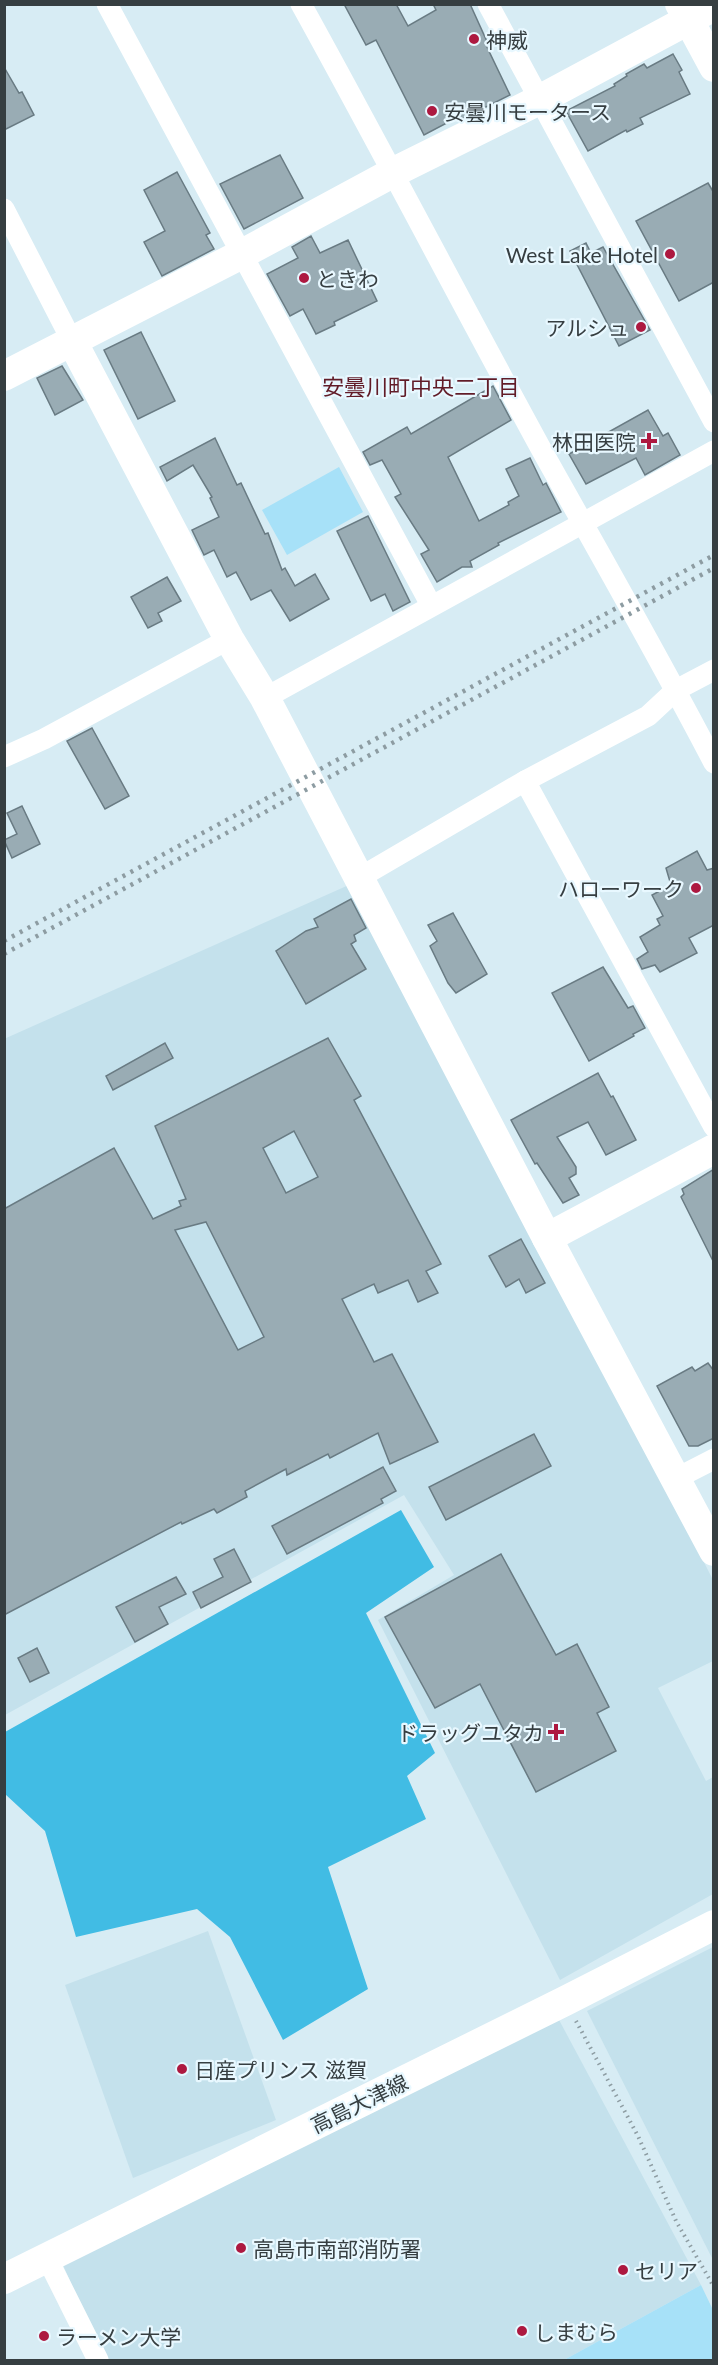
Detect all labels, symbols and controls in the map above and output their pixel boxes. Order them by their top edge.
place label: 神威 [486,27,528,52]
marker: 神威 [467,32,481,46]
place label: 安曇川モータース [444,99,611,124]
marker: 安曇川モータース [425,104,439,118]
place label: West Lake Hotel [506,242,658,267]
marker: West Lake Hotel [663,247,677,261]
place label: ときわ [316,266,379,291]
marker: ときわ [297,271,311,285]
place label: アルシュ [545,315,629,340]
marker: アルシュ [634,320,648,334]
district label: 安曇川町中央二丁目 [322,373,520,400]
place label: 林田医院 [552,429,636,454]
marker: 林田医院 [640,432,658,450]
place label: ハローワーク [558,876,684,901]
marker: ハローワーク [689,881,703,895]
place label: ドラッグユタカ [397,1720,544,1745]
marker: ドラッグユタカ [549,1725,563,1739]
place label: 日産プリンス 滋賀 [194,2057,367,2082]
marker: 日産プリンス 滋賀 [175,2062,189,2076]
street label: 高島大津線 [306,2069,412,2137]
place label: 高島市南部消防署 [253,2236,421,2261]
marker: 高島市南部消防署 [234,2241,248,2255]
place label: セリア [635,2258,698,2283]
marker: セリア [616,2263,630,2277]
place label: しまむら [534,2319,618,2344]
place label: ラーメン大学 [56,2324,181,2349]
marker: しまむら [515,2324,529,2338]
marker: ラーメン大学 [37,2329,51,2343]

